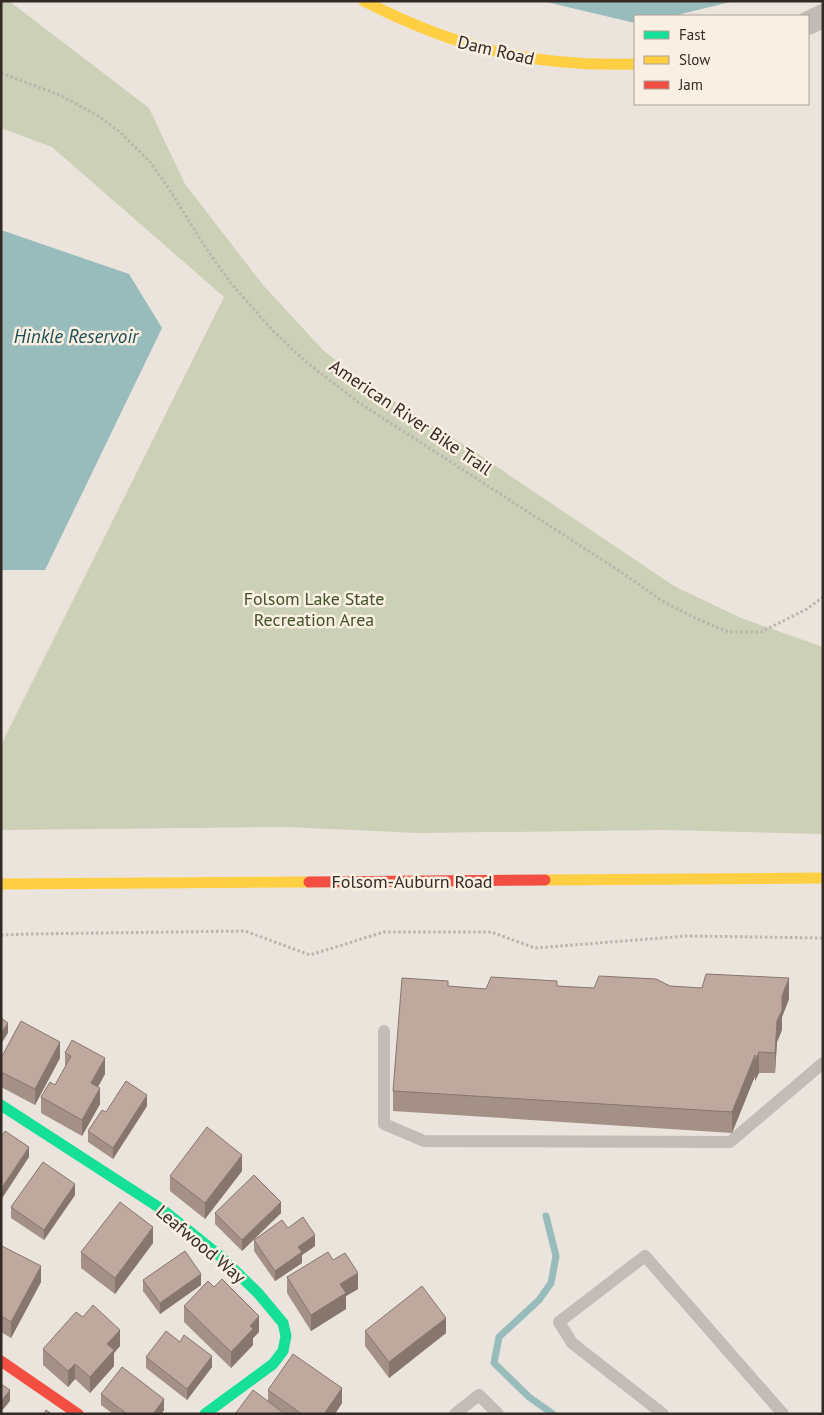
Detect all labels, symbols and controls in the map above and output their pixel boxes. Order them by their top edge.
legend [634,15,809,105]
text: Fast [679,25,706,44]
street label: Dam Road [455,30,537,70]
text: Slow [679,50,710,69]
text: Jam [678,75,703,94]
water label: Hinkle Reservoir [14,324,140,348]
street label: American River Bike Trail [325,354,497,480]
park label: Folsom Lake State Recreation Area [244,587,384,631]
street label: Folsom-Auburn Road [331,870,493,893]
street label: Leafwood Way [151,1200,251,1289]

